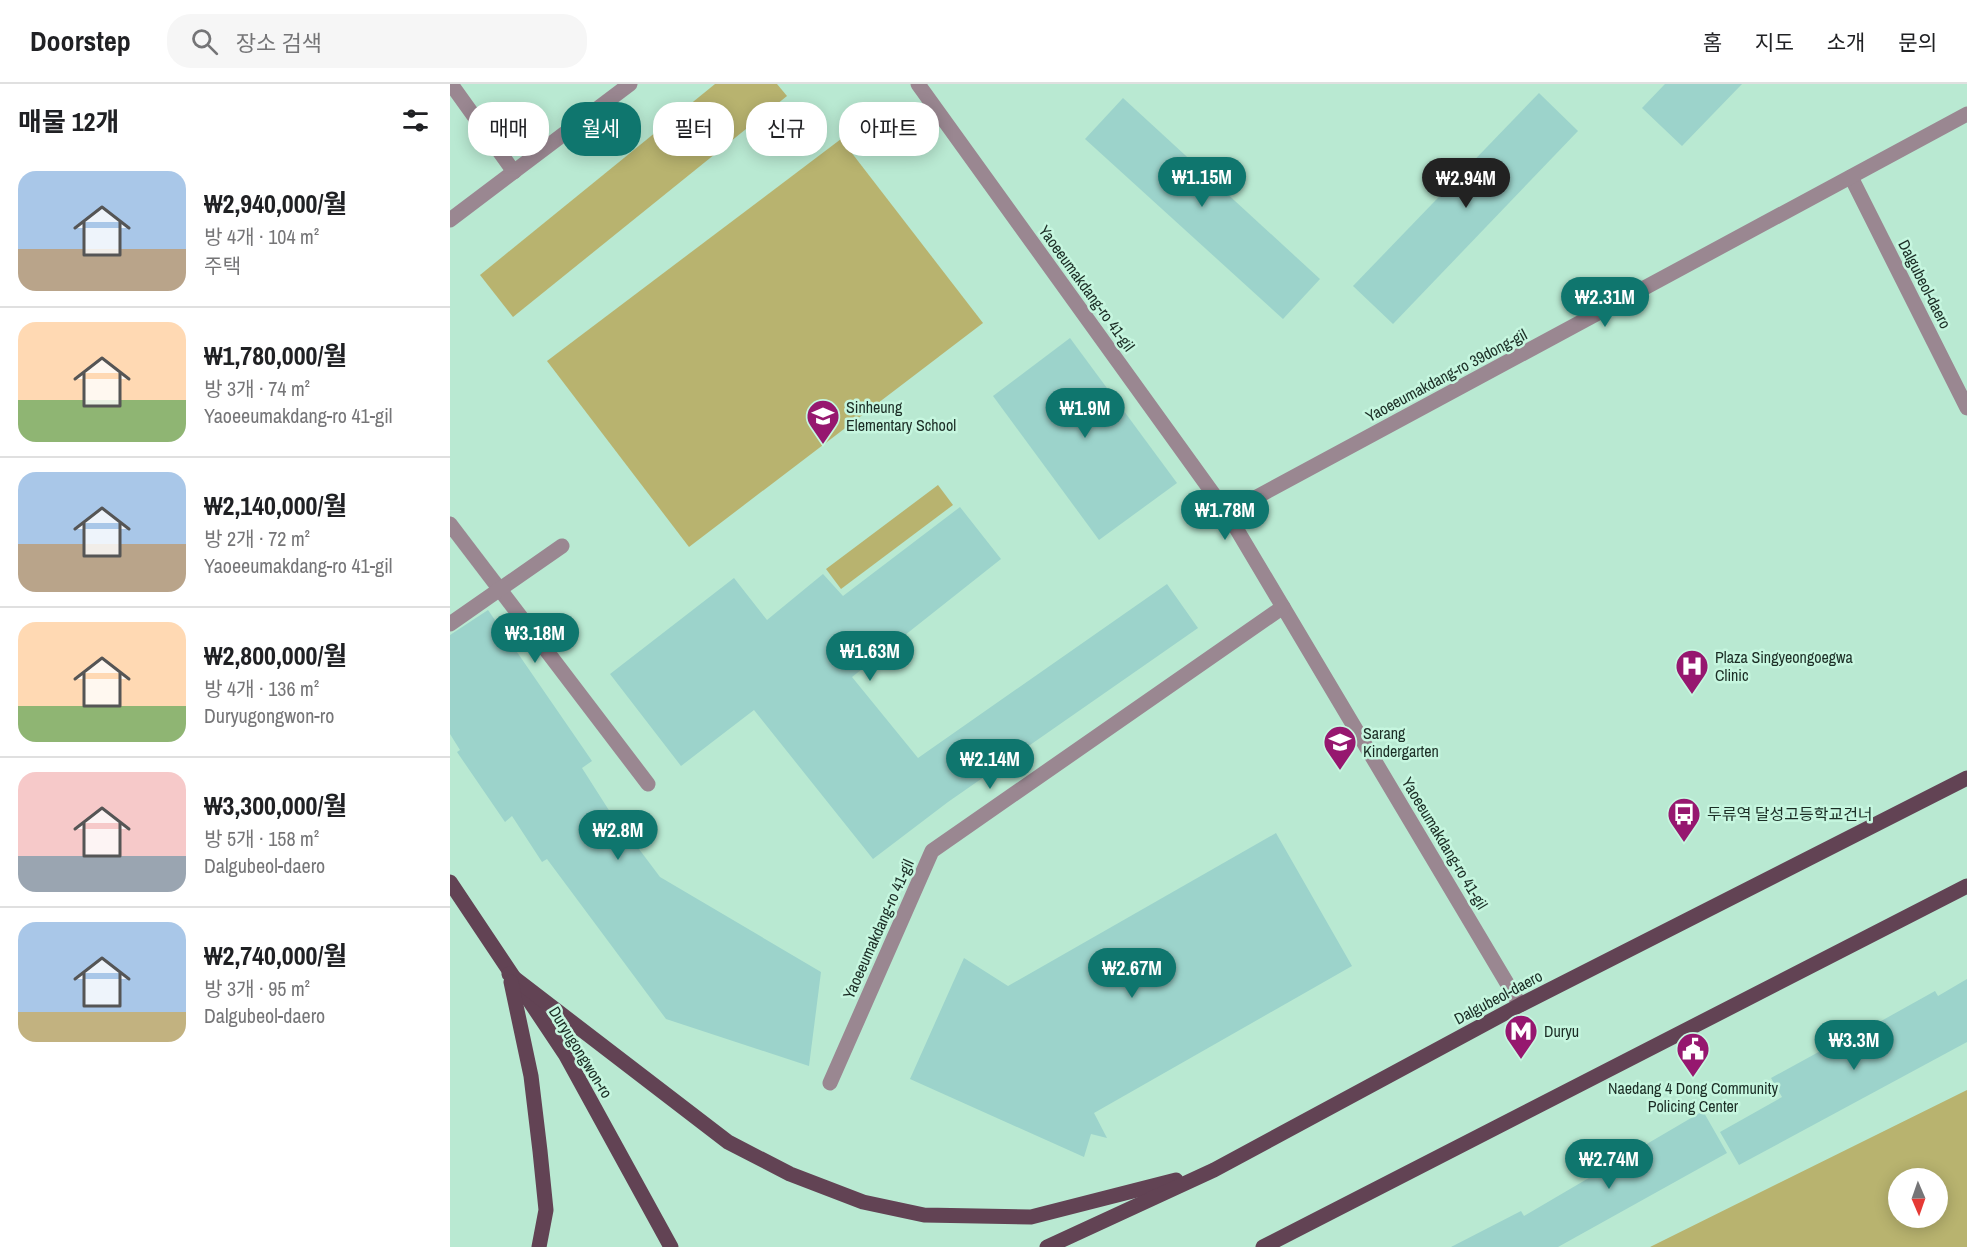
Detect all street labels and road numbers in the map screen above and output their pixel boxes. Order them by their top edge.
street label: Yaoeeumakdang-ro 41-gil [1034,221,1140,356]
street label: Dalgubeol-daero [1893,236,1957,332]
street label: Yaoeeumakdang-ro 39dong-gil [1361,323,1531,427]
street label: Yaoeeumakdang-ro 41-gil [1397,773,1493,913]
street label: Yaoeeumakdang-ro 41-gil [837,856,919,1002]
street label: Dalgubeol-daero [1450,965,1546,1029]
street label: Duryugongwon-ro [544,1002,618,1102]

